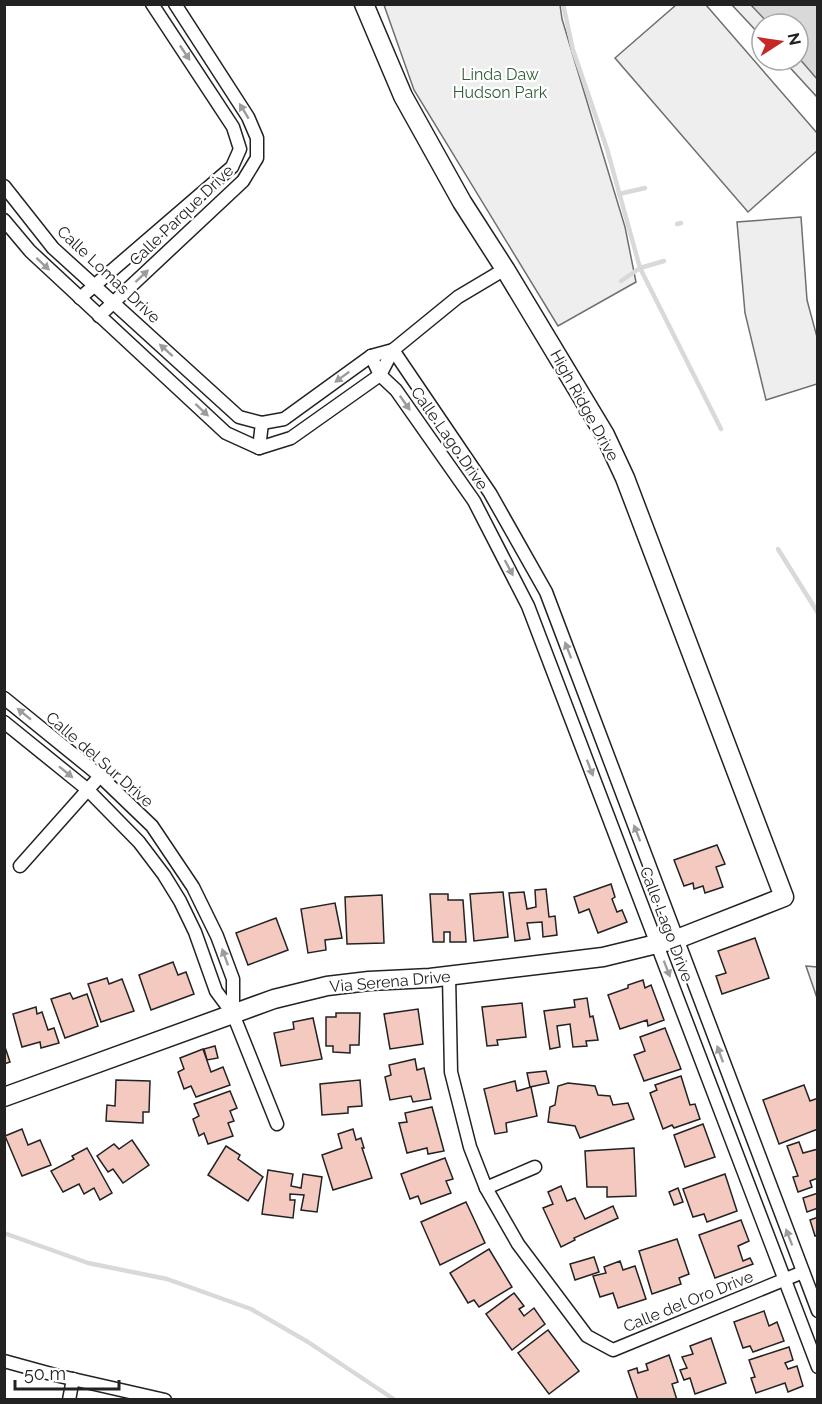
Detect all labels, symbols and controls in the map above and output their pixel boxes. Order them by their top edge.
north arrow [750,12,810,72]
text: N [784,31,805,47]
one-way arrow [180,45,191,61]
park label: Linda Daw Hudson Park [453,65,548,102]
one-way arrow [239,102,249,119]
street label: Calle Parque Drive [126,161,237,270]
street label: Calle Lomas Drive [53,222,164,327]
one-way arrow [36,256,50,270]
one-way arrow [134,269,149,283]
one-way arrow [159,344,174,357]
street label: High Ridge Drive [546,346,623,464]
one-way arrow [334,371,350,383]
street label: Calle Lago Drive [407,383,492,494]
one-way arrow [399,395,410,411]
one-way arrow [194,403,208,417]
one-way arrow [503,559,513,577]
one-way arrow [563,641,572,659]
one-way arrow [16,707,32,720]
street label: Calle del Sur Drive [42,708,157,811]
one-way arrow [585,759,595,777]
one-way arrow [58,765,74,778]
one-way arrow [632,823,642,841]
street label: Calle Lago Drive [636,864,697,984]
one-way arrow [219,948,229,966]
one-way arrow [662,961,672,979]
street label: Via Serena Drive [329,967,451,996]
one-way arrow [715,1045,725,1063]
one-way arrow [784,1228,794,1246]
street label: Calle del Oro Drive [621,1267,756,1336]
scale bar [15,1353,118,1391]
text: 50 m [24,1363,66,1384]

